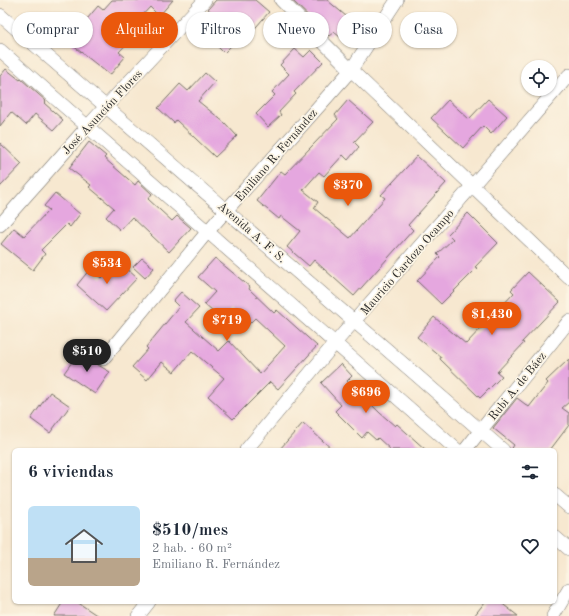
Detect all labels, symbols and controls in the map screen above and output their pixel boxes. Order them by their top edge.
chip: Comprar [12,12,93,48]
chip: Alquilar [101,12,178,48]
chip: Filtros [186,12,255,48]
chip: Nuevo [263,12,329,48]
chip: Piso [337,12,392,48]
chip: Casa [400,12,457,48]
map controls [521,60,557,96]
button: locate [521,60,557,96]
street label: José Asunción Flores [60,68,145,157]
street label: Emiliano R. Fernández [233,107,320,204]
pin: $370 [324,173,372,207]
text: $370 [333,179,363,192]
street label: Avenida A. F. S. [215,200,288,265]
street label: Mauricio Cardozo Ocampo [359,208,457,318]
pin: $534 [83,251,131,285]
text: $534 [92,257,122,270]
pin: $1,430 [459,302,525,336]
pin: $719 [203,308,251,342]
text: $1,430 [471,308,513,321]
text: $719 [212,314,242,327]
pin: $510 [63,339,111,373]
text: $510 [72,345,102,358]
street label: Rubi A. de Báez [487,350,549,423]
pin: $696 [342,380,390,414]
text: $696 [351,386,381,399]
icon: filters [519,461,541,483]
text: 6 viviendas [28,464,113,481]
icon: home [60,522,108,570]
text: $510/mes [152,522,228,539]
icon: heart [519,535,541,557]
text: 2 hab. · 60 m² [152,542,232,555]
text: Emiliano R. Fernández [152,558,280,571]

